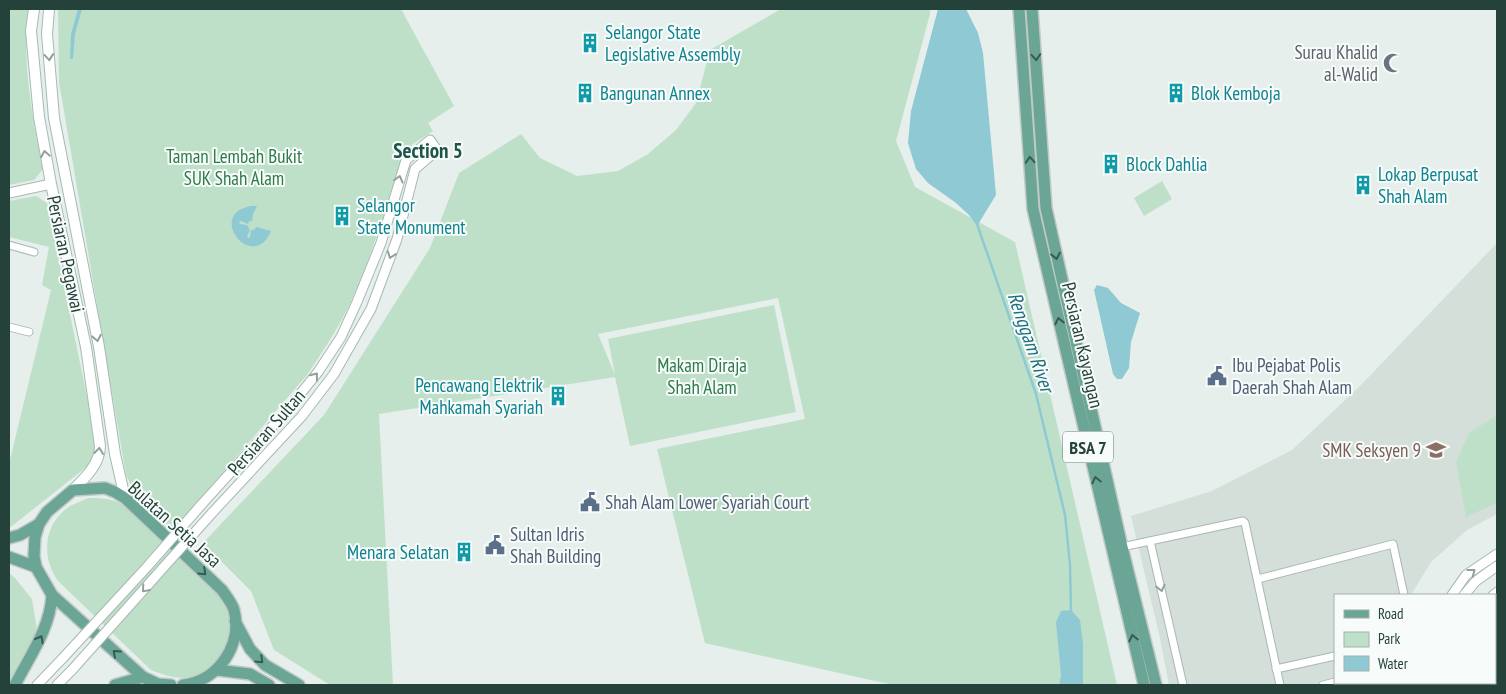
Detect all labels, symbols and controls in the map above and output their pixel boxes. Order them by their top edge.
place label: Selangor State Legislative Assembly [605,20,741,66]
building icon: Selangor State Legislative Assembly [579,32,601,54]
place label: Surau Khalid al-Walid [1294,40,1378,86]
mosque icon: Surau Khalid al-Walid [1382,52,1404,74]
one-way arrow [43,54,54,62]
one-way arrow [1030,54,1041,62]
place label: Bangunan Annex [600,81,710,105]
place label: Blok Kemboja [1191,81,1281,105]
building icon: Bangunan Annex [574,82,596,104]
building icon: Blok Kemboja [1165,82,1187,104]
district label: Section 5 [393,137,463,164]
park label: Taman Lembah Bukit SUK Shah Alam [166,144,303,190]
one-way arrow [41,149,51,158]
place label: Block Dahlia [1126,152,1207,176]
building icon: Block Dahlia [1100,153,1122,175]
one-way arrow [1025,156,1036,164]
place label: Lokap Berpusat Shah Alam [1378,162,1479,208]
building icon: Lokap Berpusat Shah Alam [1352,174,1374,196]
one-way arrow [393,175,404,184]
street label: Persiaran Pegawai [42,193,90,315]
place label: Selangor State Monument [357,193,466,239]
building icon: Selangor State Monument [331,205,353,227]
one-way arrow [387,250,397,259]
one-way arrow [1050,251,1061,260]
street label: Persiaran Kayangan [1057,280,1109,410]
water label: Renggam River [1002,289,1061,398]
one-way arrow [1054,317,1065,326]
one-way arrow [92,333,102,342]
park label: Makam Diraja Shah Alam [657,353,747,399]
place label: Ibu Pejabat Polis Daerah Shah Alam [1232,353,1352,399]
public building icon: Ibu Pejabat Polis Daerah Shah Alam [1206,365,1228,387]
one-way arrow [309,372,318,382]
place label: Pencawang Elektrik Mahkamah Syariah [415,373,544,419]
street label: Persiaran Sultan [222,384,310,480]
building icon: Pencawang Elektrik Mahkamah Syariah [547,385,569,407]
road number: BSA 7 [1063,432,1113,462]
place label: SMK Seksyen 9 [1322,438,1421,462]
school or university icon: SMK Seksyen 9 [1425,439,1447,461]
one-way arrow [93,446,104,454]
one-way arrow [1091,475,1102,484]
street label: Bulatan Setia Jasa [123,476,227,572]
place label: Shah Alam Lower Syariah Court [605,490,810,514]
public building icon: Shah Alam Lower Syariah Court [579,491,601,513]
place label: Sultan Idris Shah Building [510,522,601,568]
public building icon: Sultan Idris Shah Building [484,534,506,556]
place label: Menara Selatan [347,540,449,564]
building icon: Menara Selatan [453,541,475,563]
one-way arrow [198,566,207,575]
one-way arrow [1466,569,1476,578]
one-way arrow [142,584,151,593]
one-way arrow [1155,584,1166,593]
legend [1334,594,1496,684]
text: Road [1378,604,1404,623]
text: Park [1378,629,1400,648]
one-way arrow [1128,633,1139,642]
one-way arrow [34,636,44,645]
one-way arrow [112,649,121,658]
one-way arrow [255,654,264,663]
text: Water [1378,654,1409,673]

